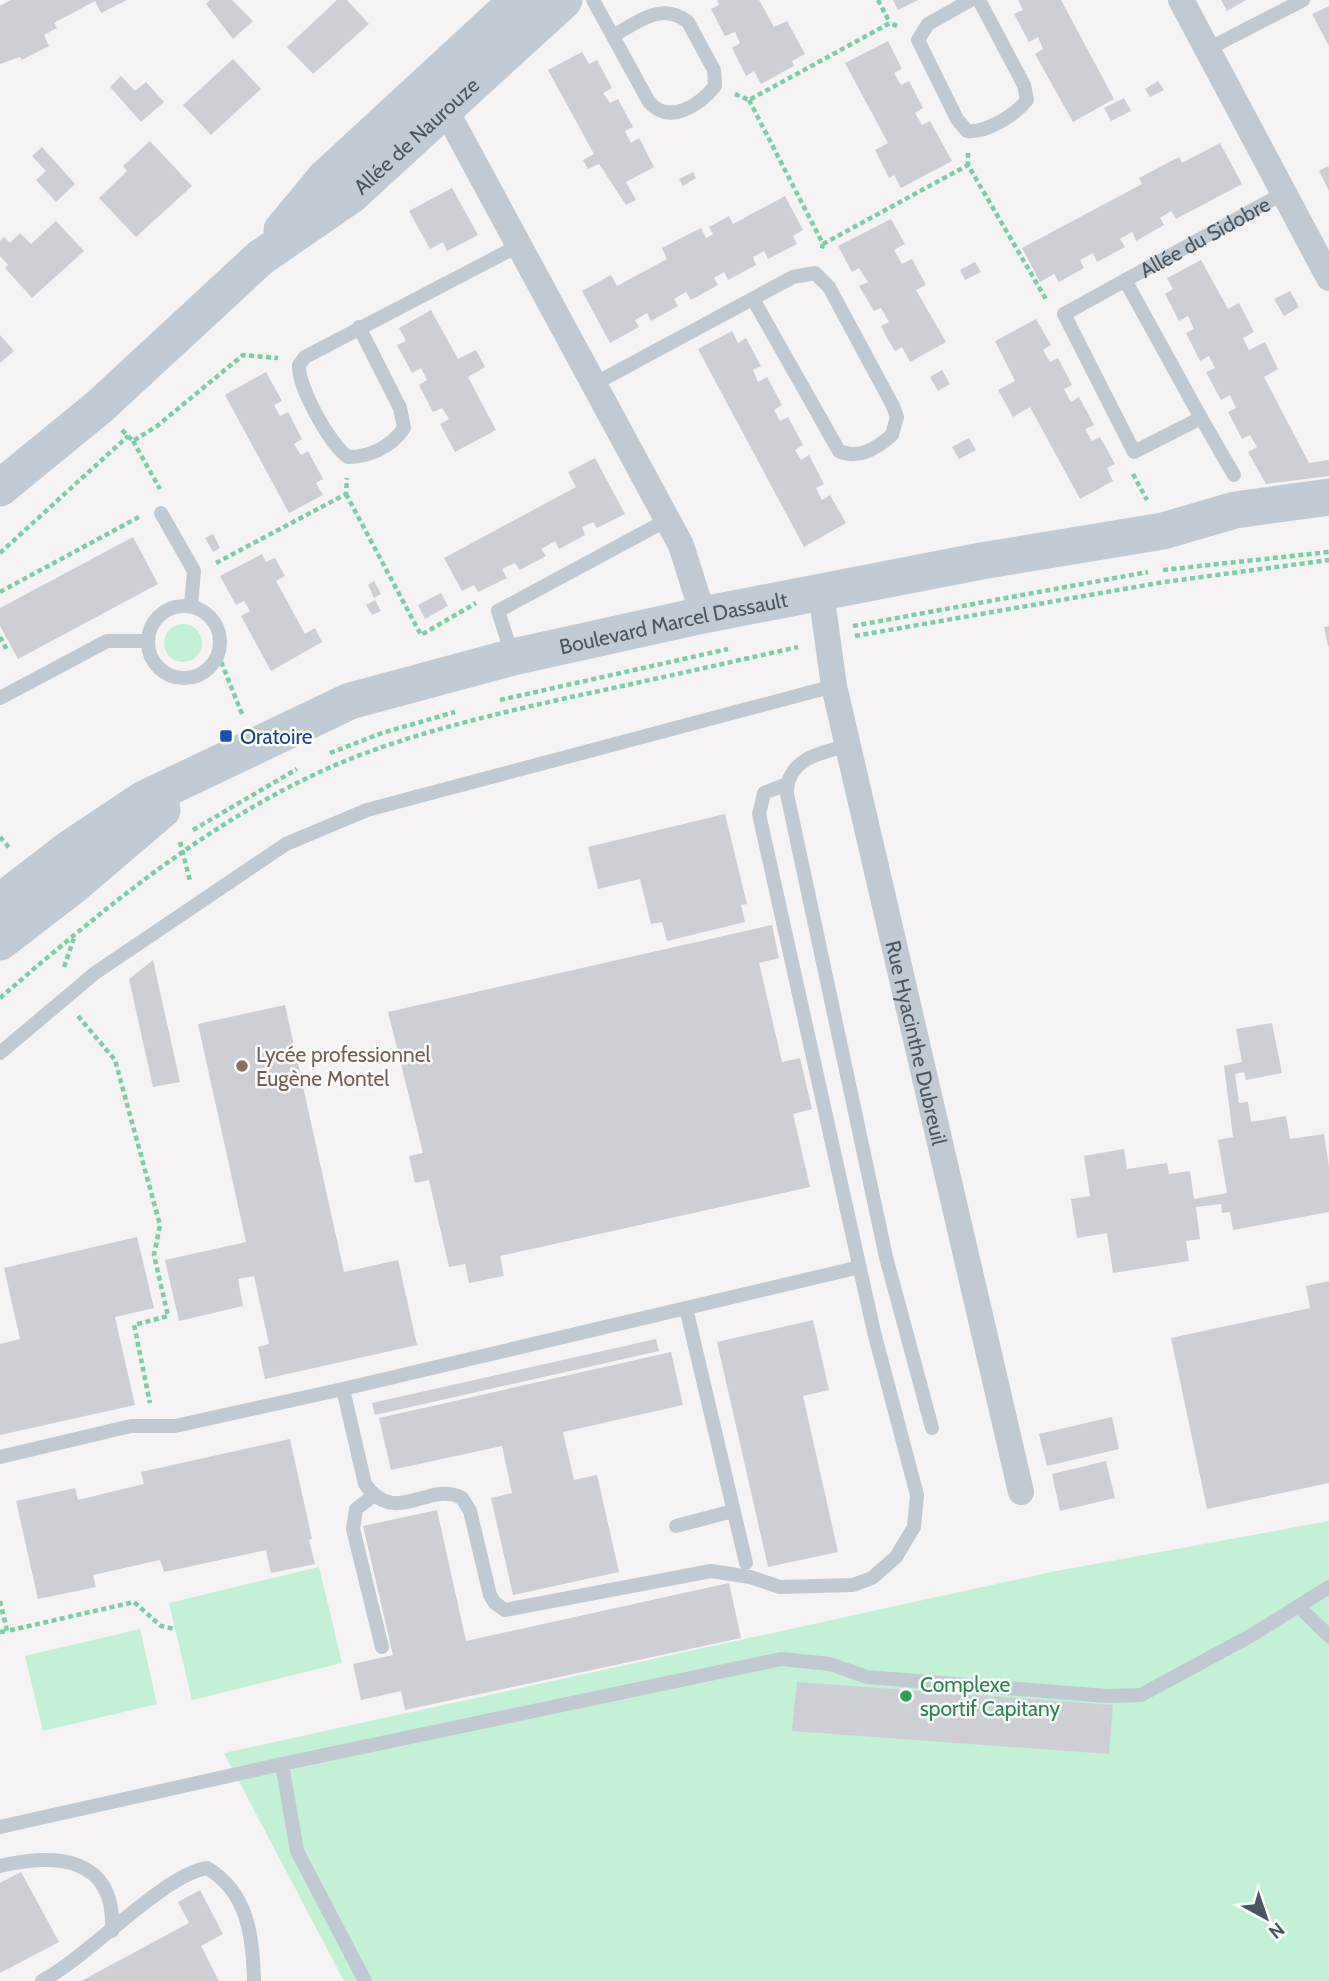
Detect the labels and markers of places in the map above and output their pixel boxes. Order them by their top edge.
place label: Oratoire [240,724,313,749]
marker: Oratoire [218,728,234,744]
place label: Lycée professionnel Eugène Montel [256,1042,431,1091]
marker: Lycée professionnel Eugène Montel [234,1058,250,1074]
place label: Complexe sportif Capitany [920,1672,1061,1721]
marker: Complexe sportif Capitany [898,1688,914,1704]

